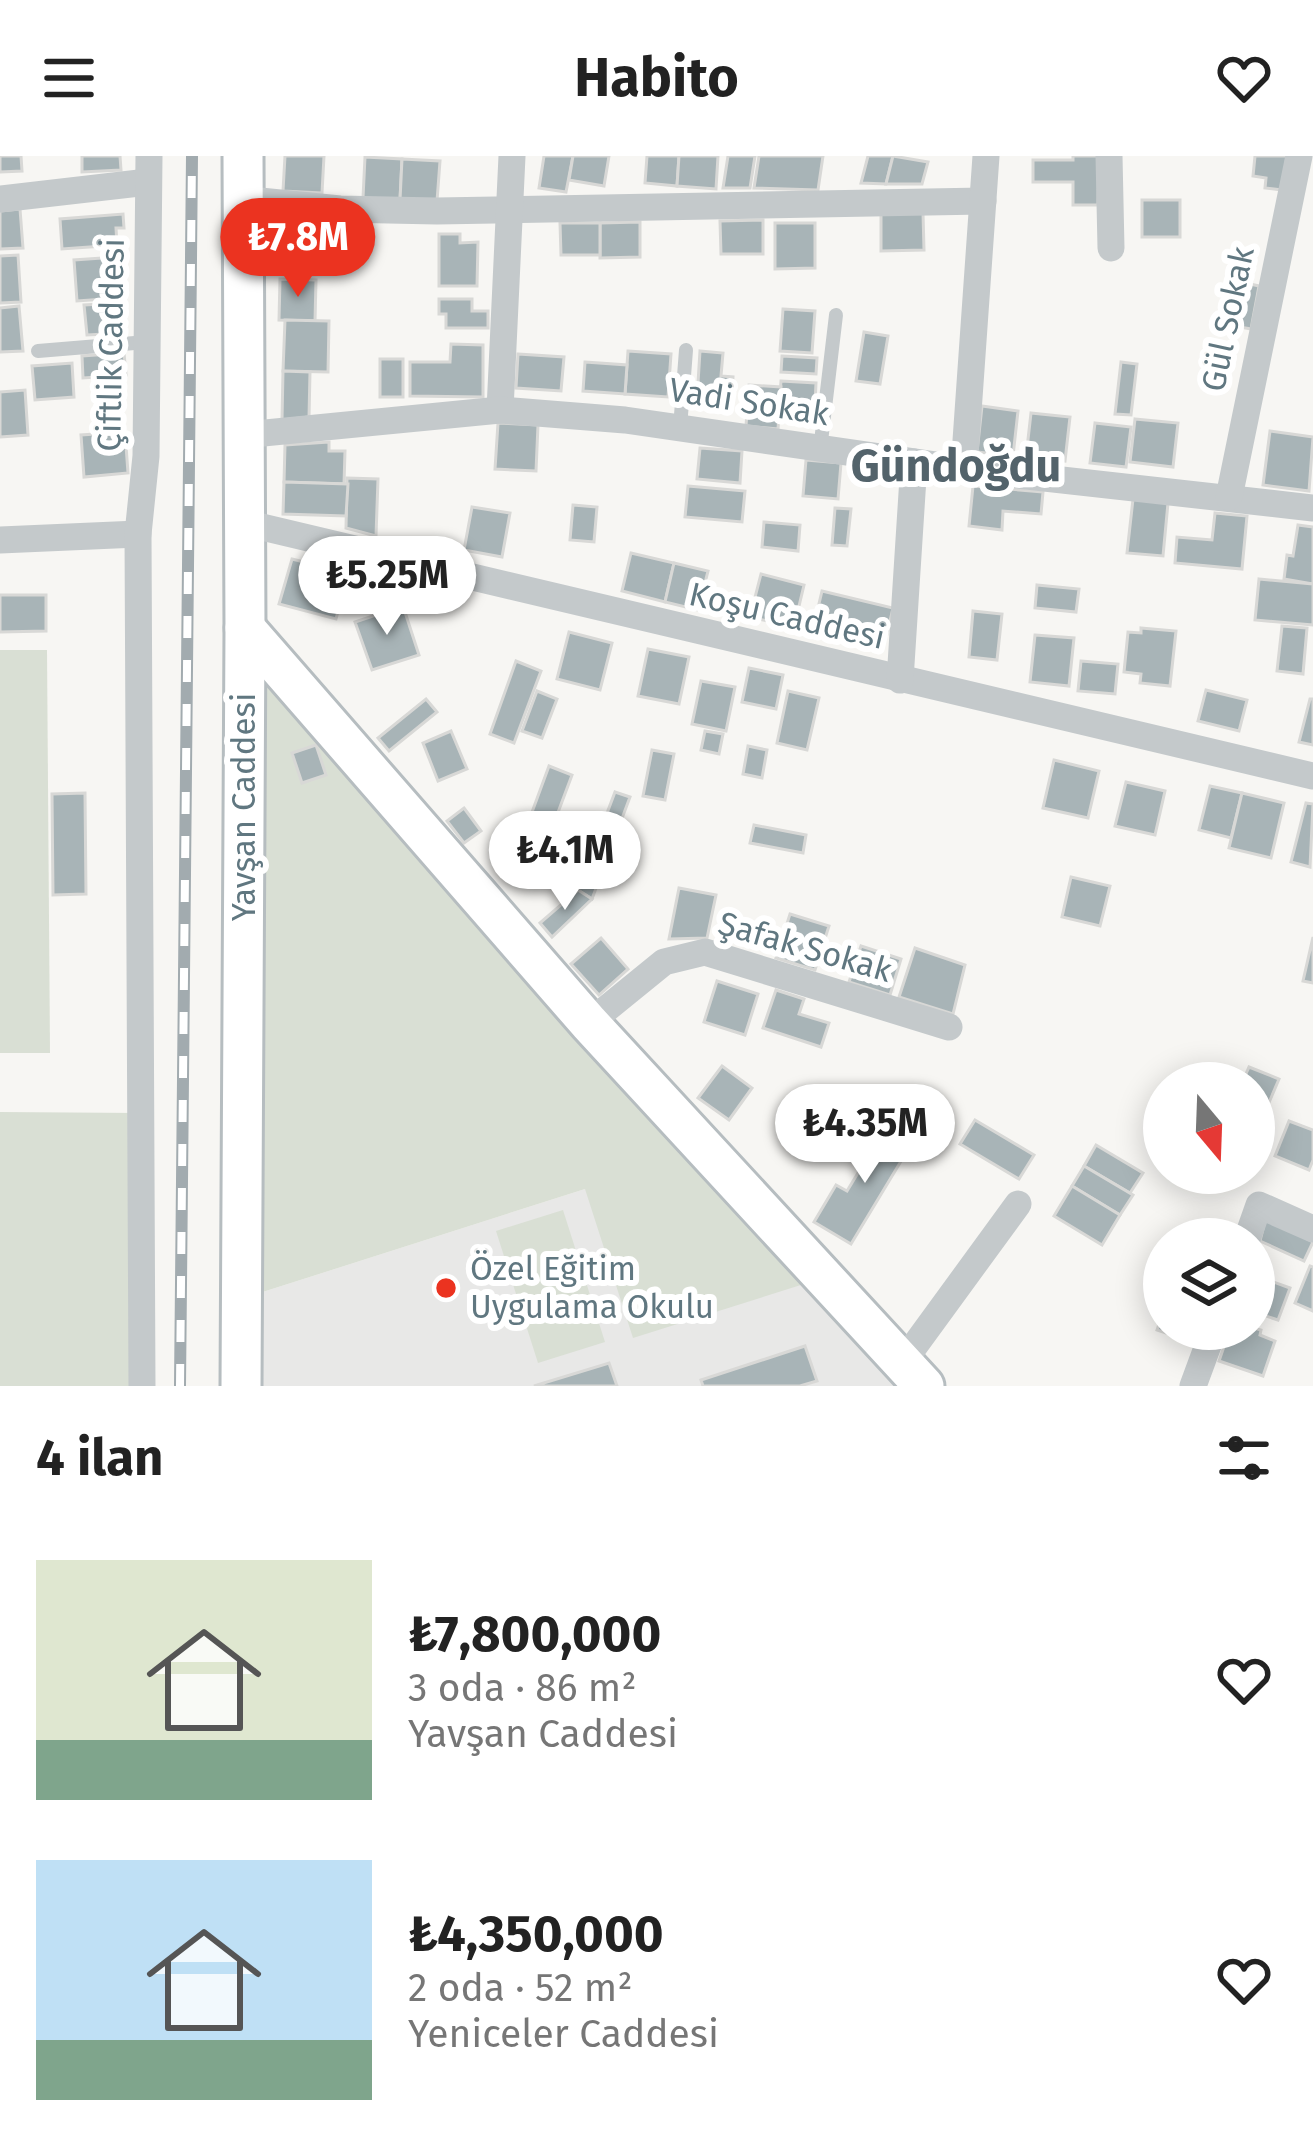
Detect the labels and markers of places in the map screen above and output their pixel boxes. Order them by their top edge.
pin: ₺7.8M [214,198,382,300]
pin: ₺5.25M [289,536,485,638]
pin: ₺4.1M [481,811,649,913]
pin: ₺4.35M [767,1084,963,1186]
place label: Özel Eğitim Uygulama Okulu [470,1249,714,1327]
marker: Özel Eğitim Uygulama Okulu [433,1275,459,1301]

